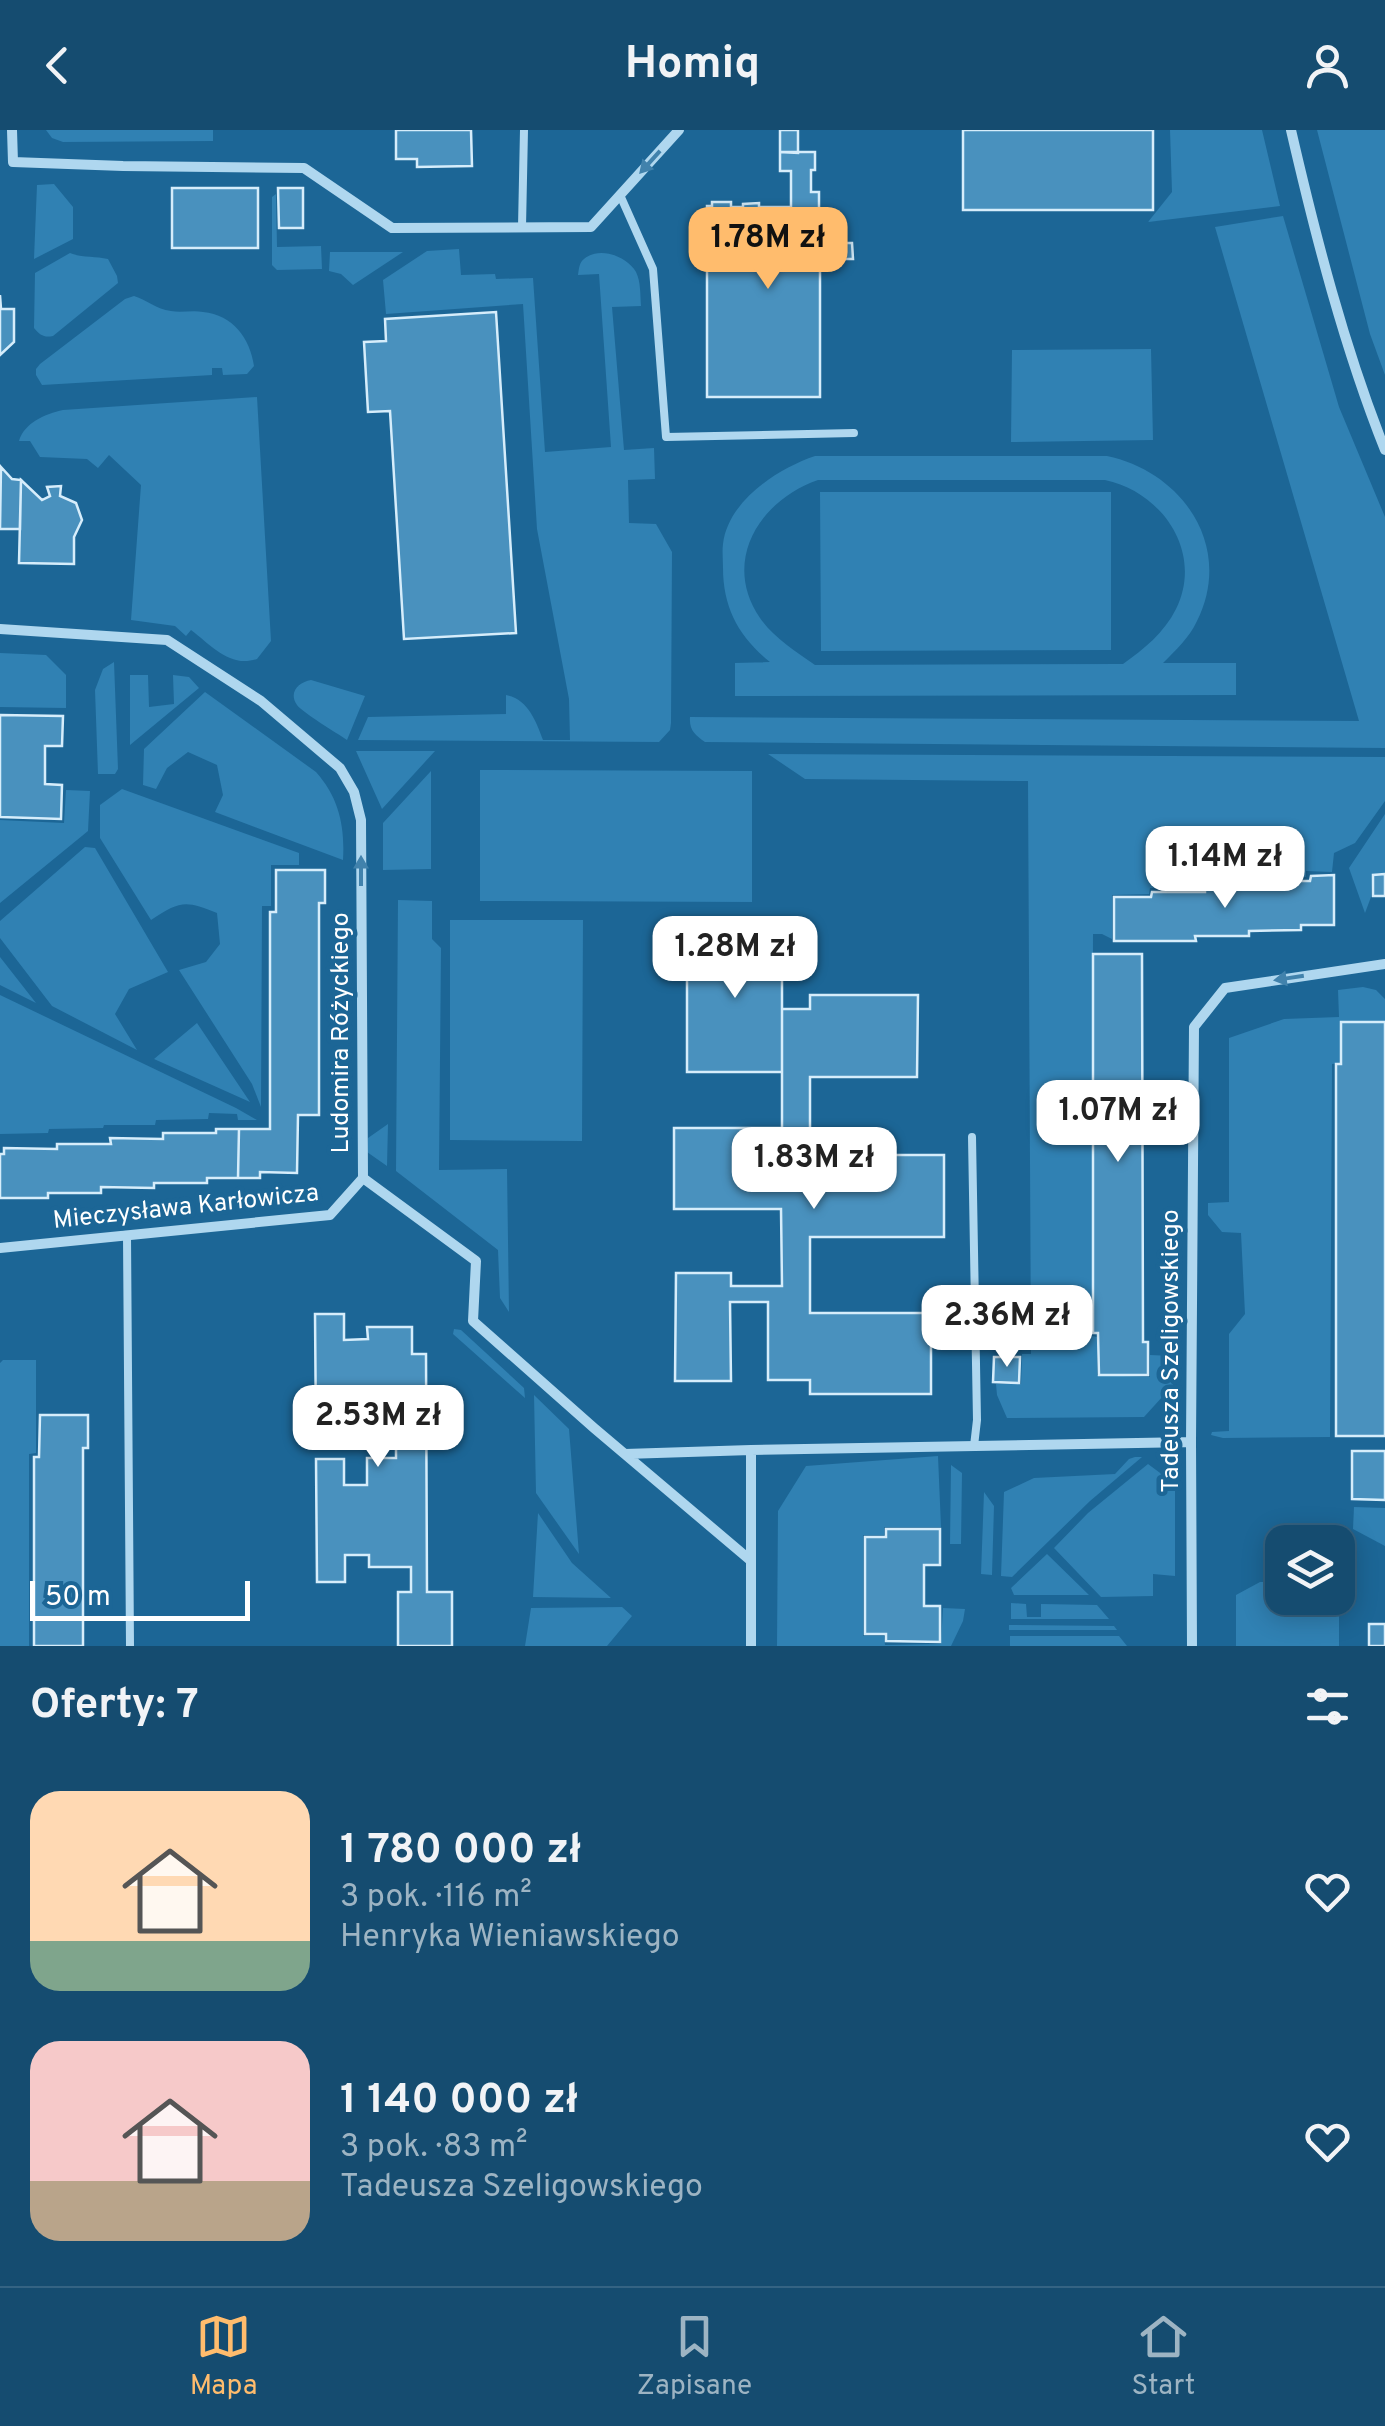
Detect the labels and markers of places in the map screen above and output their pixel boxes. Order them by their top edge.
pin: 1.78M zł [665,207,871,292]
pin: 1.14M zł [1122,826,1328,911]
pin: 1.28M zł [632,916,838,1001]
pin: 1.07M zł [1015,1080,1221,1165]
pin: 1.83M zł [711,1127,917,1212]
pin: 2.36M zł [904,1285,1110,1370]
pin: 2.53M zł [275,1385,481,1470]

